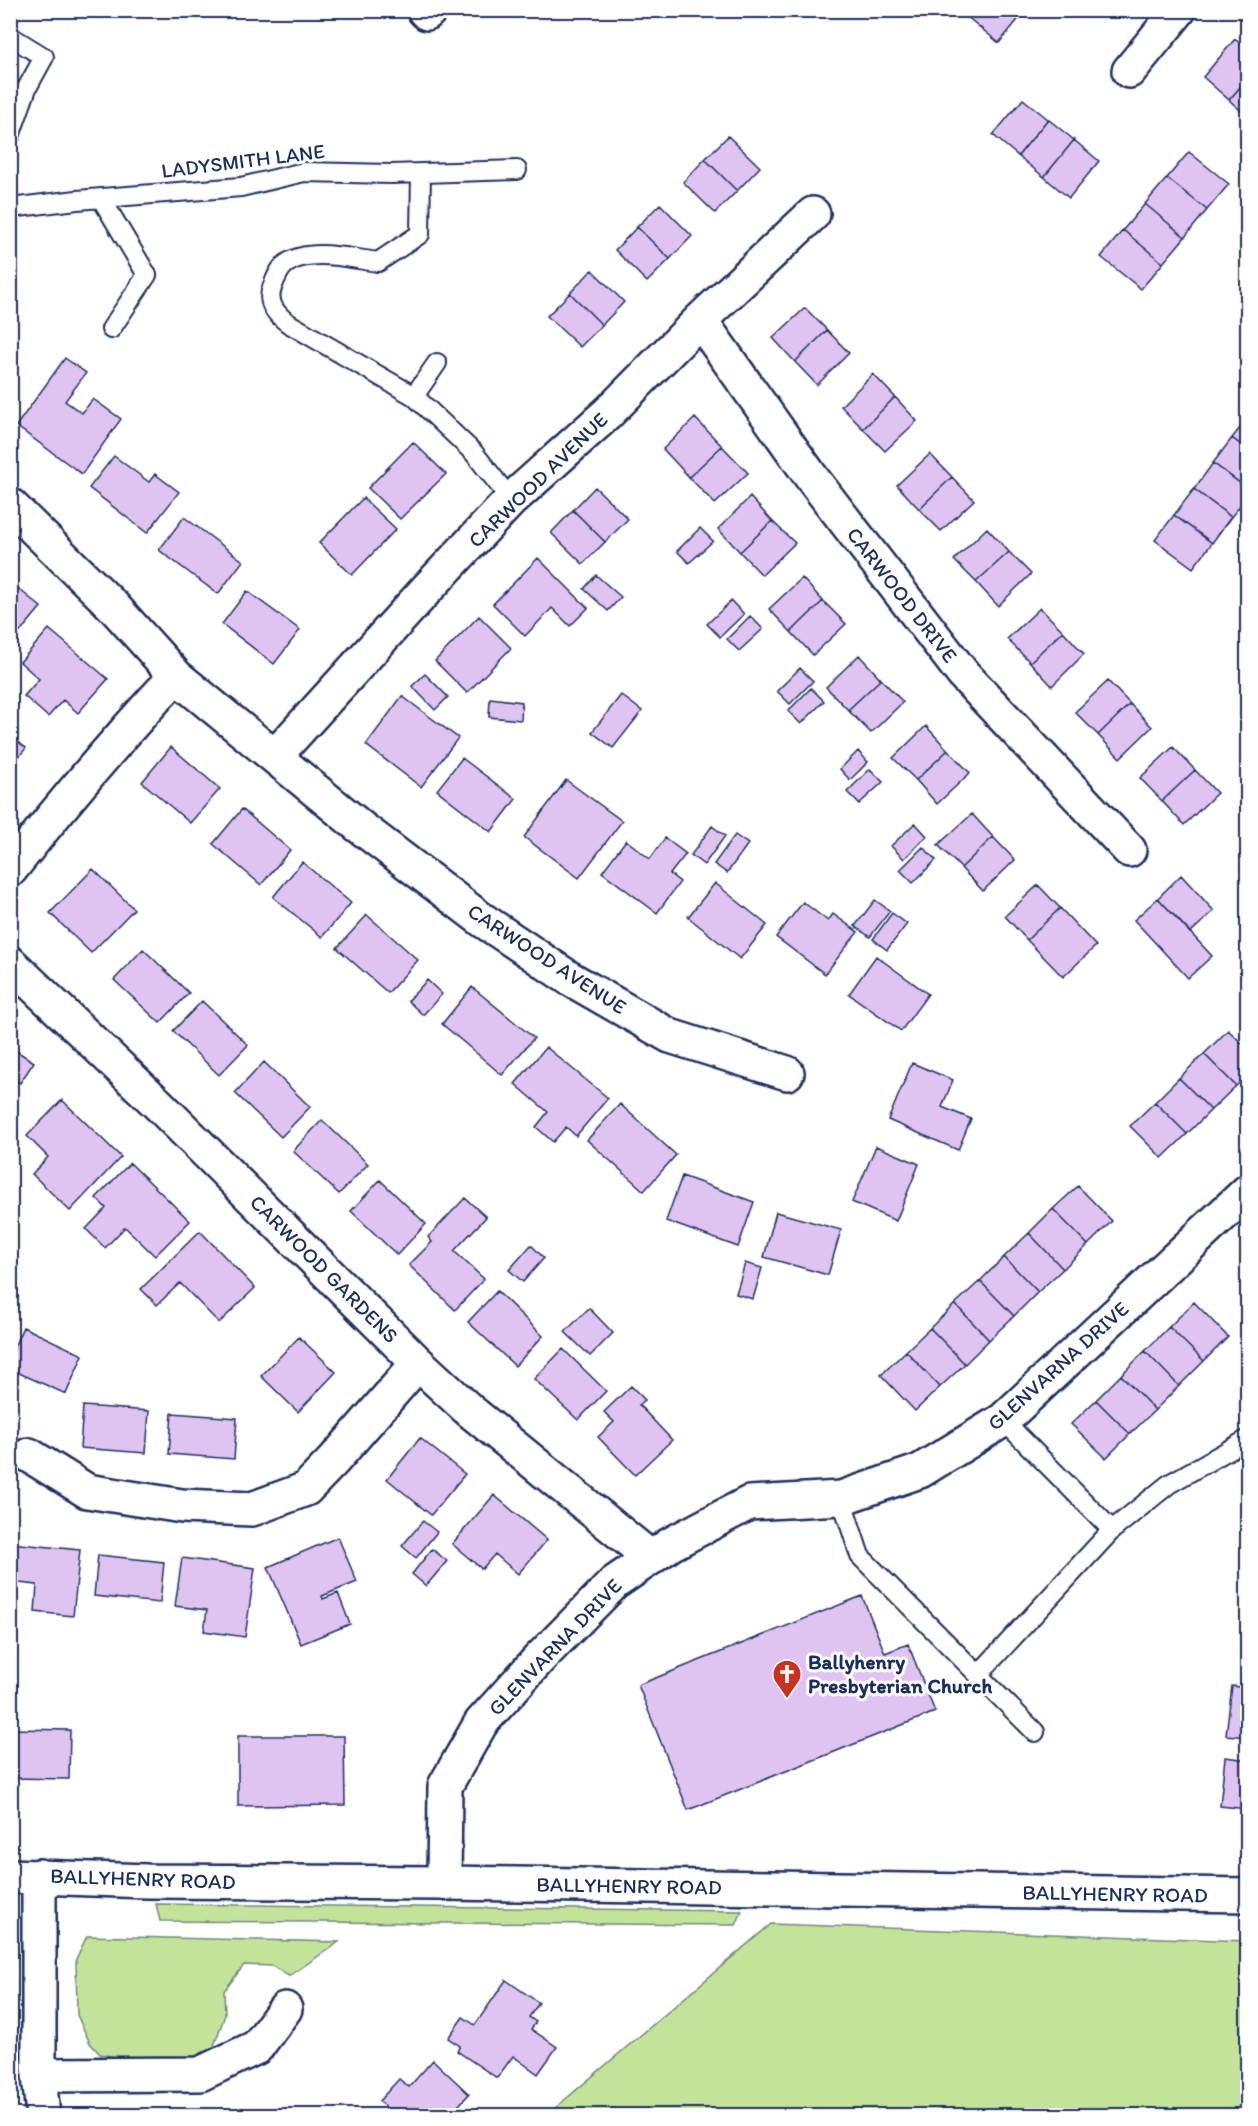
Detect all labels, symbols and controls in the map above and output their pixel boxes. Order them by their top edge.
street label: LADYSMITH LANE [160,138,326,183]
street label: CARWOOD AVENUE [463,407,613,553]
street label: CARWOOD DRIVE [842,522,963,668]
street label: CARWOOD AVENUE [463,898,631,1019]
street label: CARWOOD GARDENS [245,1189,404,1348]
street label: GLENVARNA DRIVE [982,1296,1133,1435]
street label: GLENVARNA DRIVE [483,1573,627,1720]
place label: Ballyhenry Presbyterian Church [808,1649,992,1699]
church icon: Ballyhenry Presbyterian Church [771,1658,803,1700]
street label: BALLYHENRY ROAD [50,1863,236,1894]
street label: BALLYHENRY ROAD [536,1871,722,1900]
street label: BALLYHENRY ROAD [1022,1879,1208,1908]

